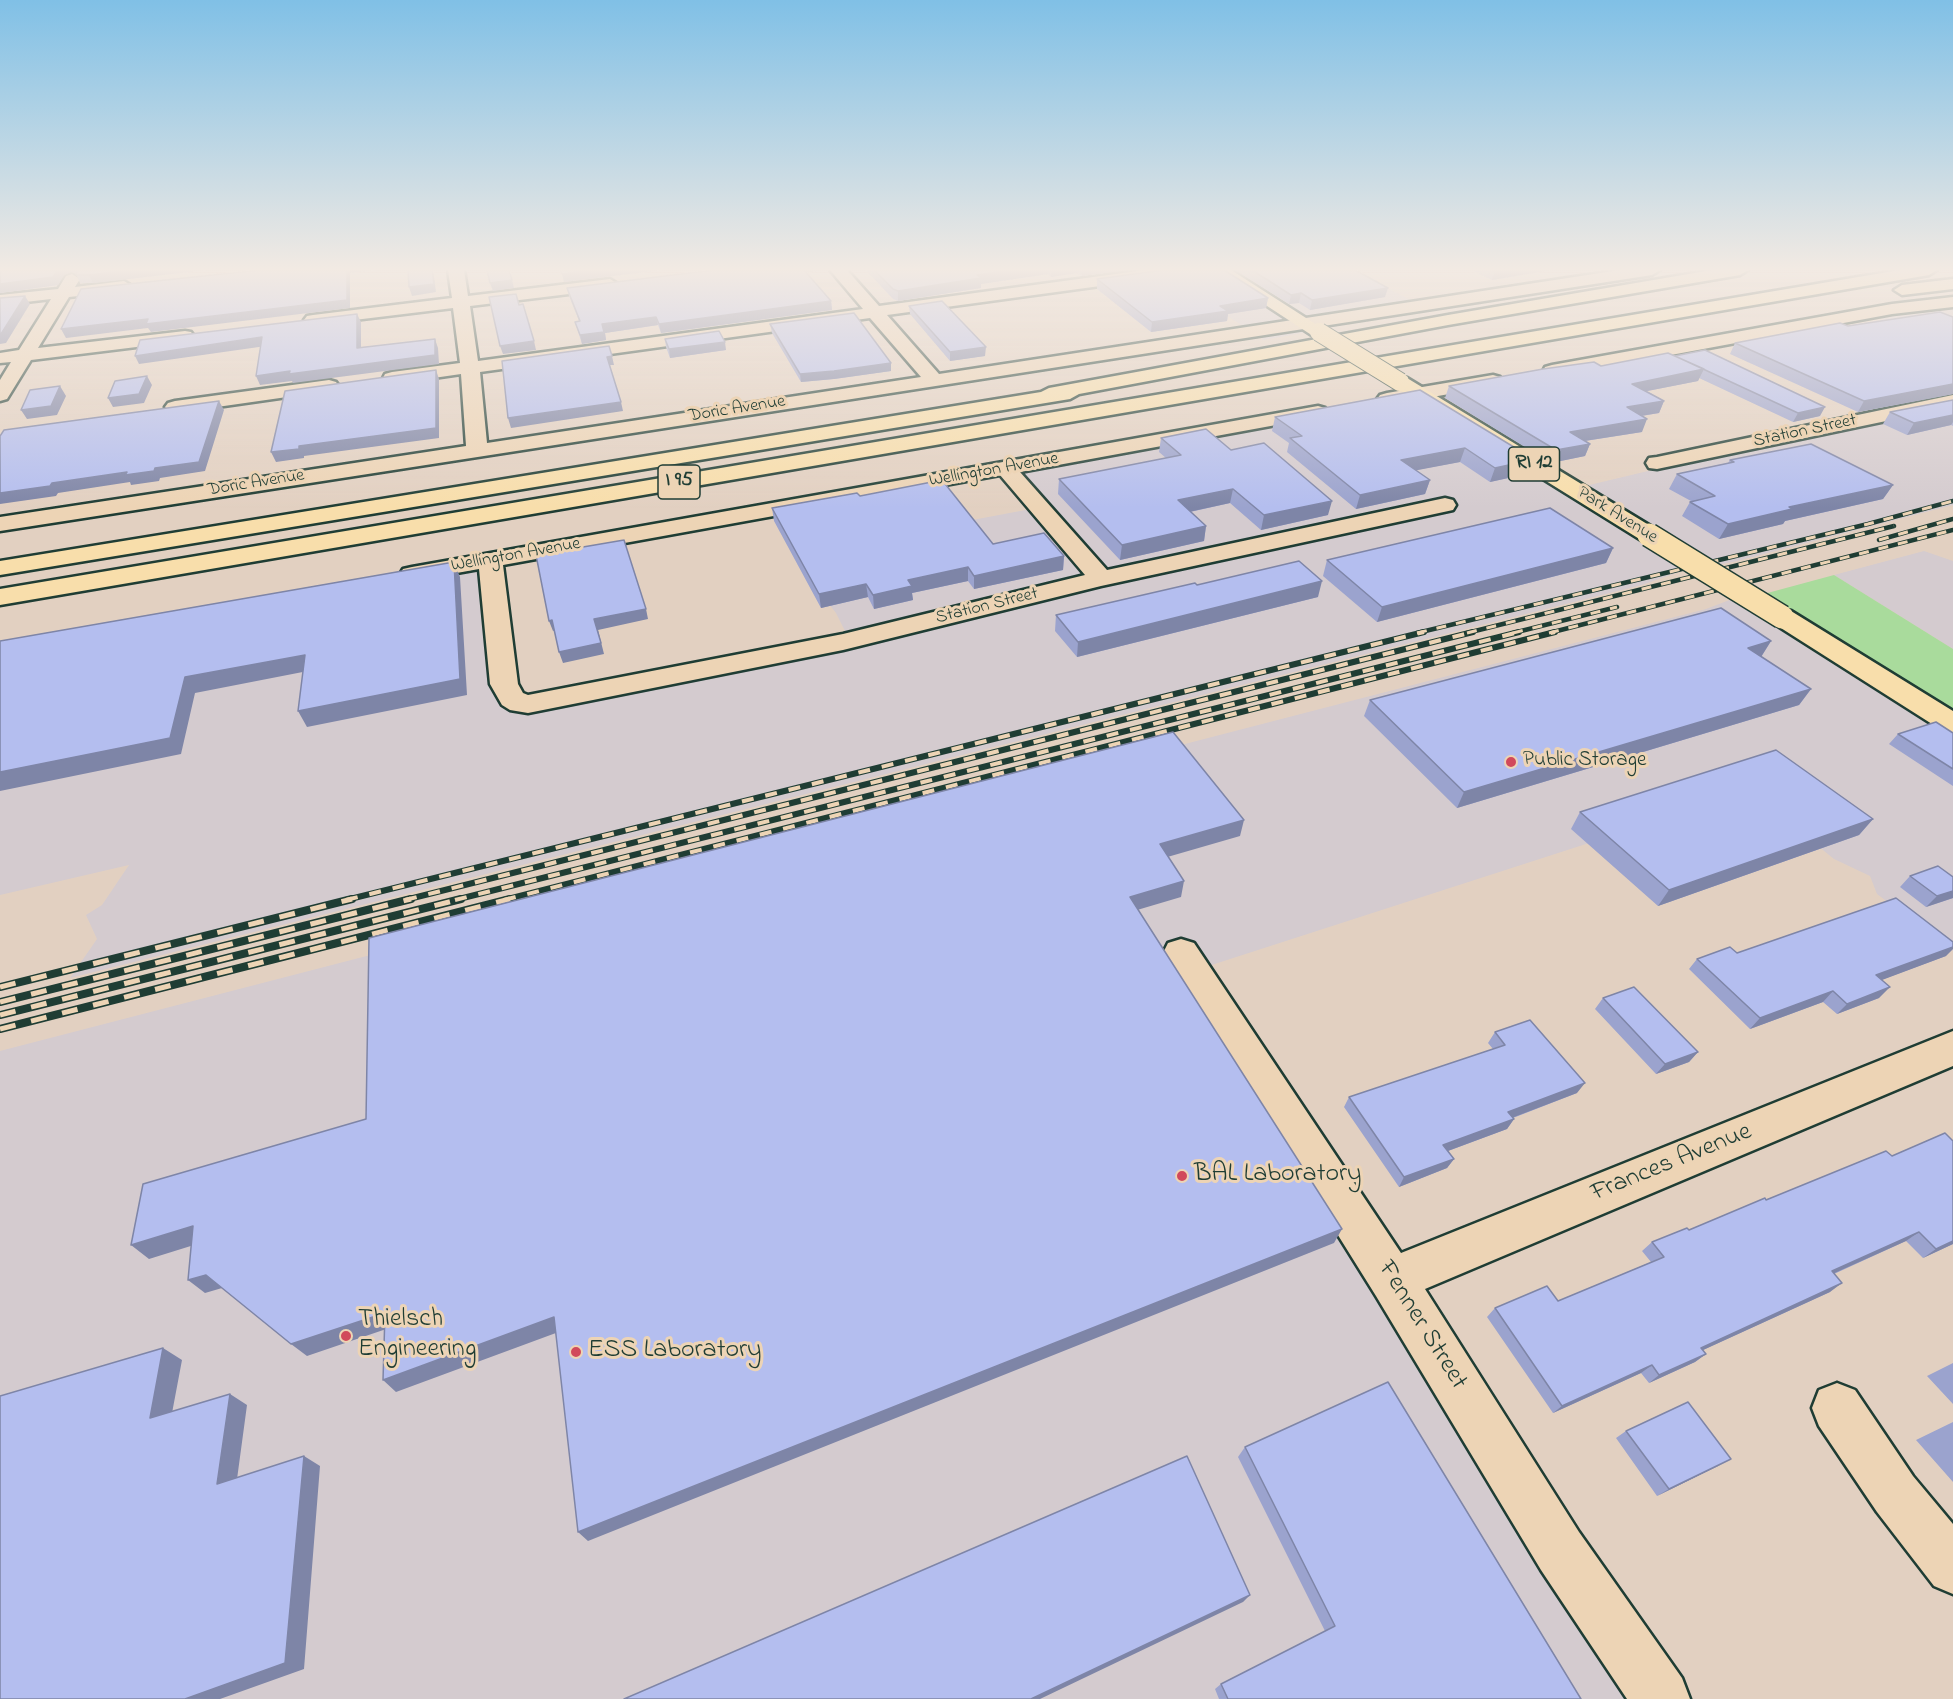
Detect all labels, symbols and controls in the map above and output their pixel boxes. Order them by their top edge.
street label: Doric Avenue [687,392,787,428]
street label: Station Street [1752,411,1858,453]
road number: RI 12 [1508,447,1559,481]
street label: Wellington Avenue [928,449,1060,493]
road number: I 95 [658,465,700,499]
street label: Doric Avenue [206,466,306,502]
street label: Park Avenue [1573,483,1661,549]
street label: Wellington Avenue [450,534,582,578]
street label: Station Street [934,584,1040,630]
place label: Public Storage [1523,749,1646,775]
marker: Public Storage [1504,755,1518,769]
street label: Frances Avenue [1587,1118,1757,1210]
place label: BAL Laboratory [1194,1160,1361,1192]
marker: BAL Laboratory [1175,1169,1189,1183]
street label: Fenner Street [1369,1256,1473,1396]
place label: Thielsch Engineering [358,1305,476,1366]
marker: Thielsch Engineering [339,1329,353,1343]
place label: ESS Laboratory [588,1336,761,1368]
marker: ESS Laboratory [569,1345,583,1359]

